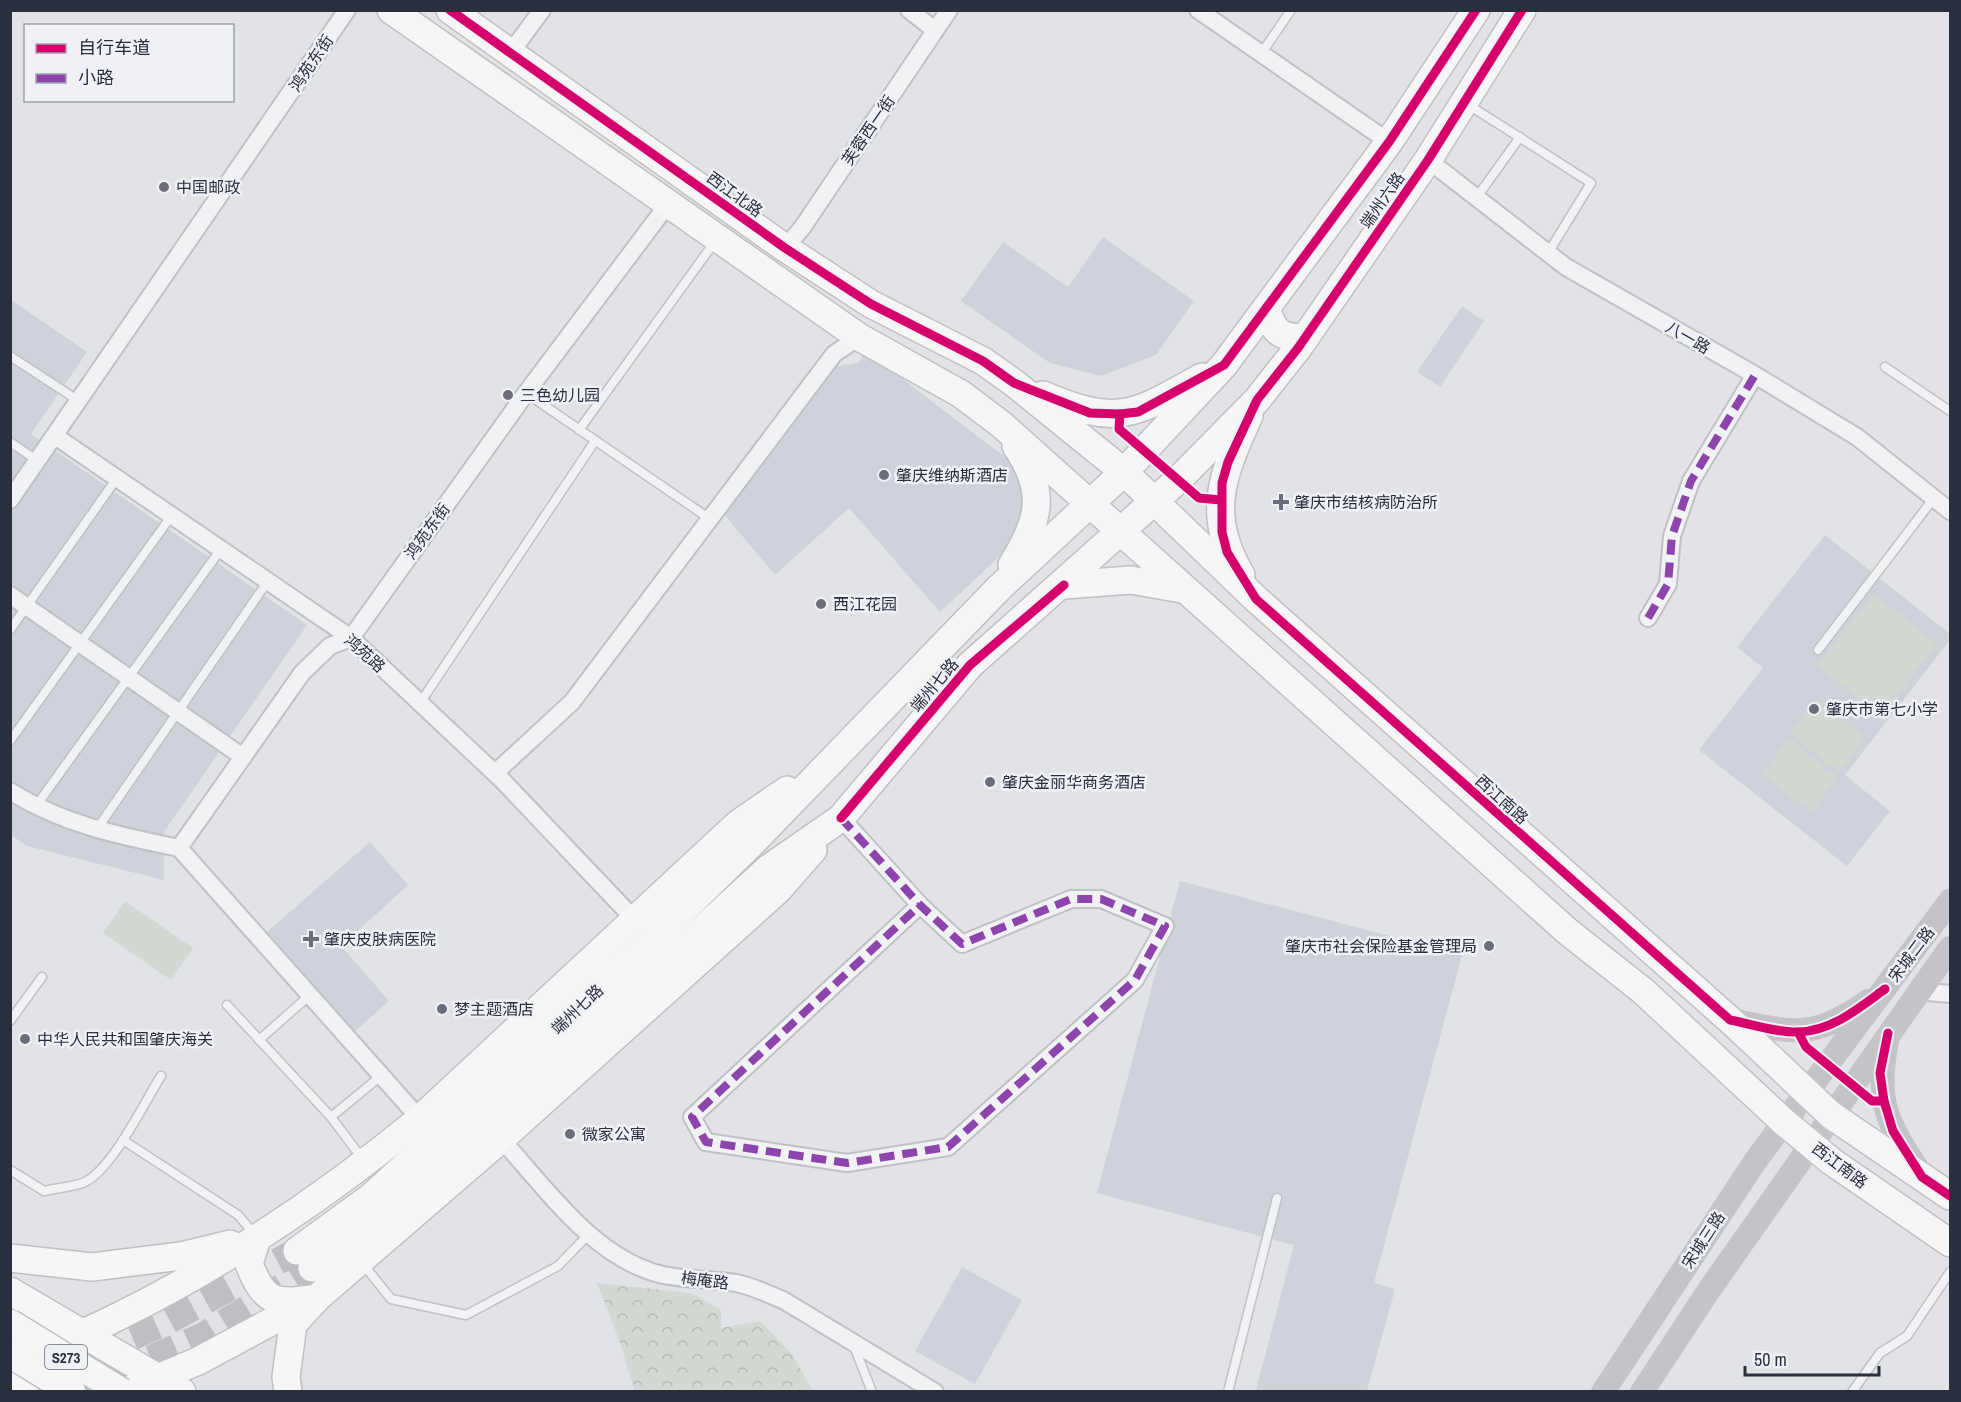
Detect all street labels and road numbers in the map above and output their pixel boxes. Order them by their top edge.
street label: 鸿苑东街 [284,30,338,96]
street label: 芙蓉西一街 [837,91,899,169]
street label: 西江北路 [703,166,767,222]
street label: 端州六路 [1355,167,1409,233]
street label: 八一路 [1662,315,1714,359]
street label: 鸿苑东街 [399,499,455,563]
street label: 鸿苑路 [340,629,390,677]
street label: 端州七路 [905,653,963,717]
street label: 西江南路 [1471,769,1533,829]
street label: 宋城二路 [1883,922,1939,986]
street label: 端州七路 [546,979,608,1039]
street label: 西江南路 [1808,1137,1872,1193]
street label: 宋城三路 [1676,1207,1730,1273]
street label: 梅庵路 [680,1266,730,1294]
road number: S273 [45,1345,87,1369]

